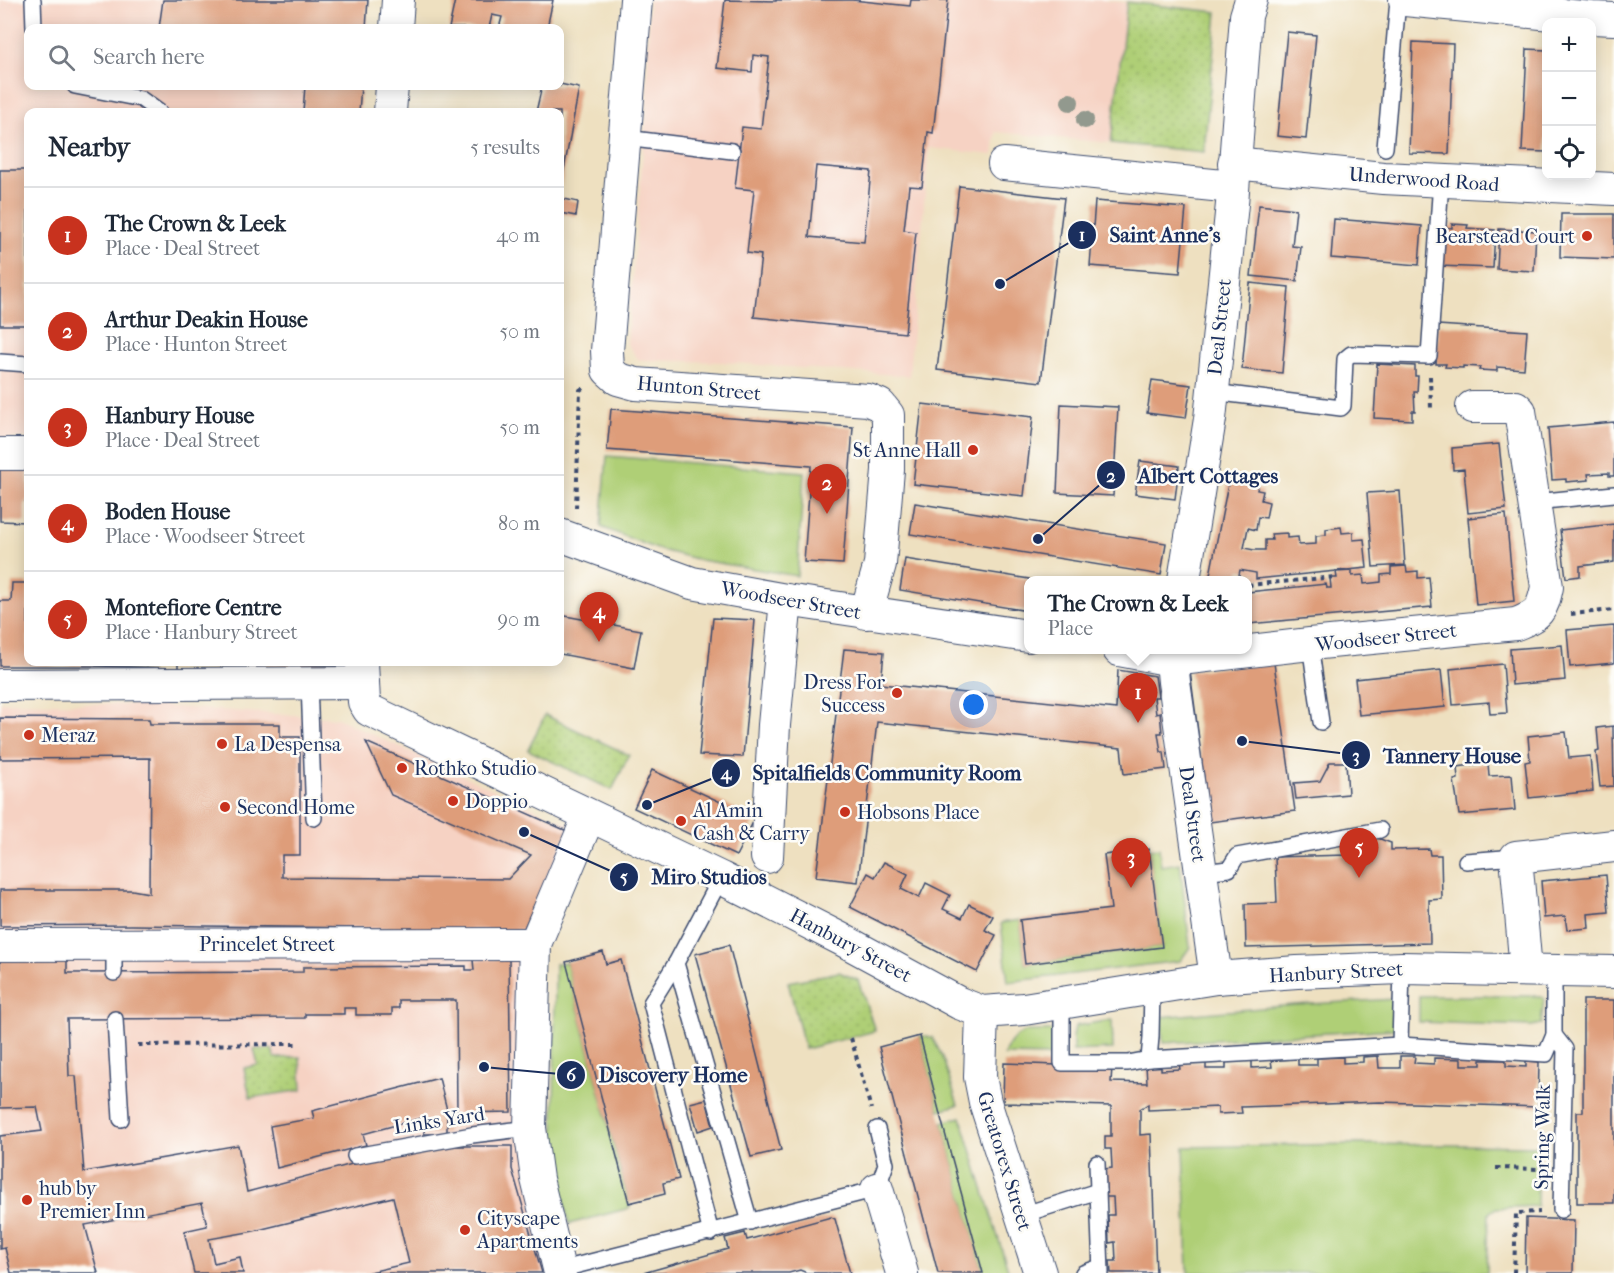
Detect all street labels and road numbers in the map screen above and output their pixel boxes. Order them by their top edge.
street label: Underwood Road [1348,163,1501,196]
street label: Deal Street [1203,278,1236,376]
street label: Hunton Street [636,372,762,405]
street label: Woodseer Street [718,577,863,624]
street label: Woodseer Street [1313,619,1458,656]
street label: Deal Street [1174,764,1211,864]
street label: Hanbury Street [786,904,916,987]
street label: Princelet Street [199,933,335,956]
street label: Hanbury Street [1268,957,1404,988]
street label: Spring Walk [1530,1083,1555,1190]
street label: Greatorex Street [972,1089,1037,1234]
street label: Links Yard [392,1102,487,1139]

